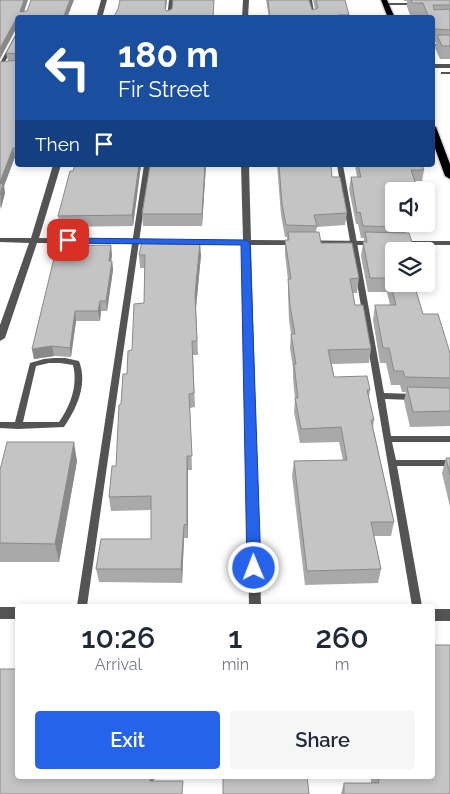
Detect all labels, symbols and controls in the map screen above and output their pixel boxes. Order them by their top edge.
text: 180 m [118,34,219,75]
icon: left [35,35,100,100]
text: Fir Street [118,76,210,102]
icon: arrive [90,130,118,158]
text: Then [35,133,80,155]
map controls [385,182,435,292]
button: sound [385,182,435,232]
pin [47,219,89,261]
icon: arrive [54,226,82,254]
button: layers [385,242,435,292]
position arrow [227,541,279,593]
text: 10:26 [81,620,155,655]
text: 1 [228,620,242,655]
text: 260 [316,620,369,655]
text: Arrival [95,655,142,674]
text: min [222,655,249,674]
text: m [335,655,349,674]
button: Exit [35,711,220,769]
button: Share [230,711,415,769]

